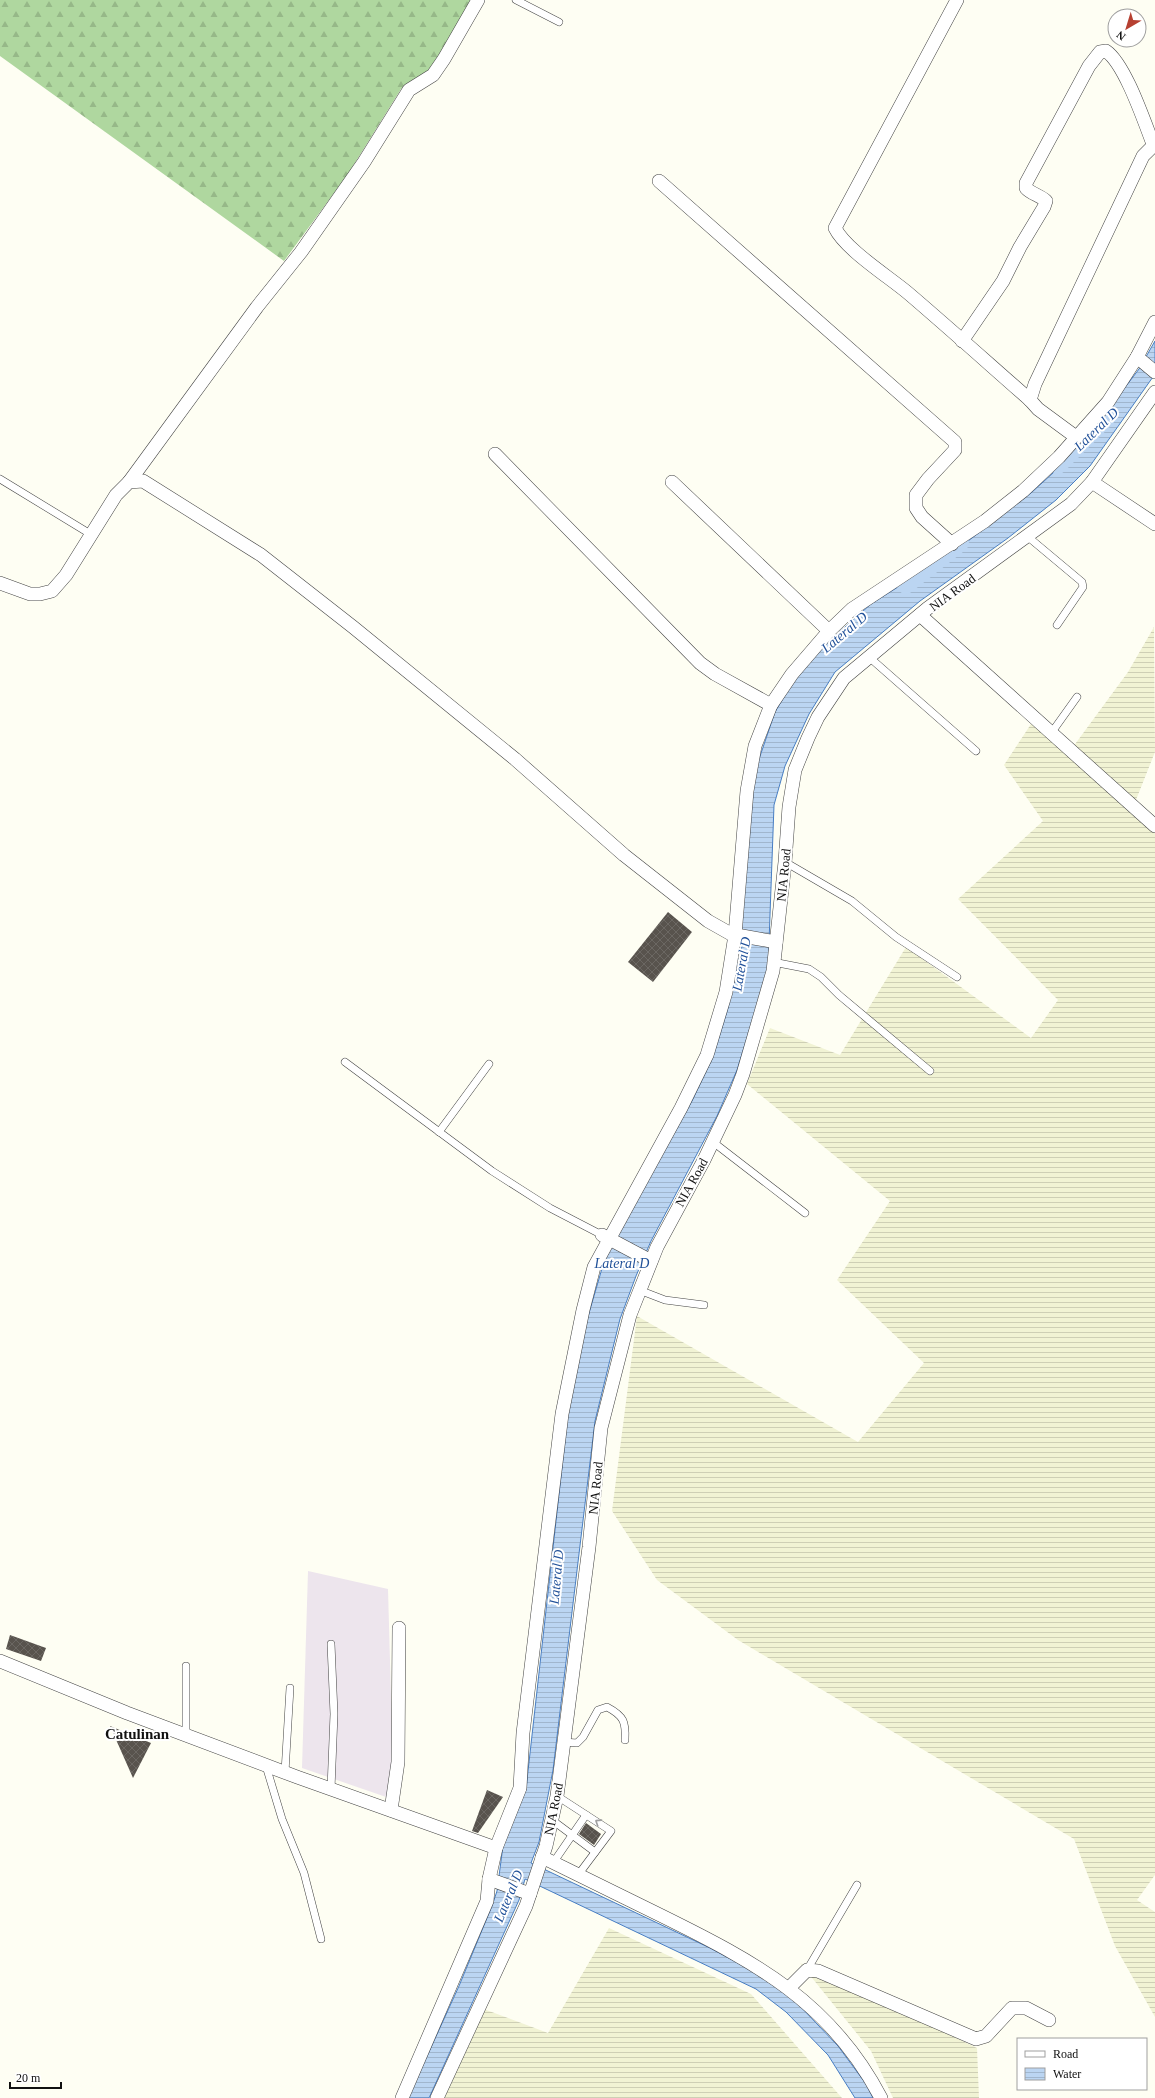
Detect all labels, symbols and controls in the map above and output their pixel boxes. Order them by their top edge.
north arrow [1107,8,1147,48]
text: N [1114,29,1128,43]
water label: Lateral D [1071,405,1121,454]
street label: NIA Road [926,570,979,614]
water label: Lateral D [818,609,870,656]
street label: NIA Road [773,847,794,902]
water label: Lateral D [729,936,754,993]
street label: NIA Road [672,1155,711,1209]
water label: Lateral D [594,1256,649,1271]
street label: NIA Road [585,1460,606,1515]
water label: Lateral D [547,1549,566,1606]
district label: Catulinan [105,1726,170,1742]
street label: NIA Road [541,1781,566,1837]
one-way arrow [595,1820,602,1827]
water label: Lateral D [490,1868,526,1925]
legend [1017,2038,1147,2090]
text: Road [1053,2047,1078,2061]
scale bar [10,2064,61,2090]
text: Water [1053,2067,1081,2081]
text: 20 m [16,2071,41,2085]

